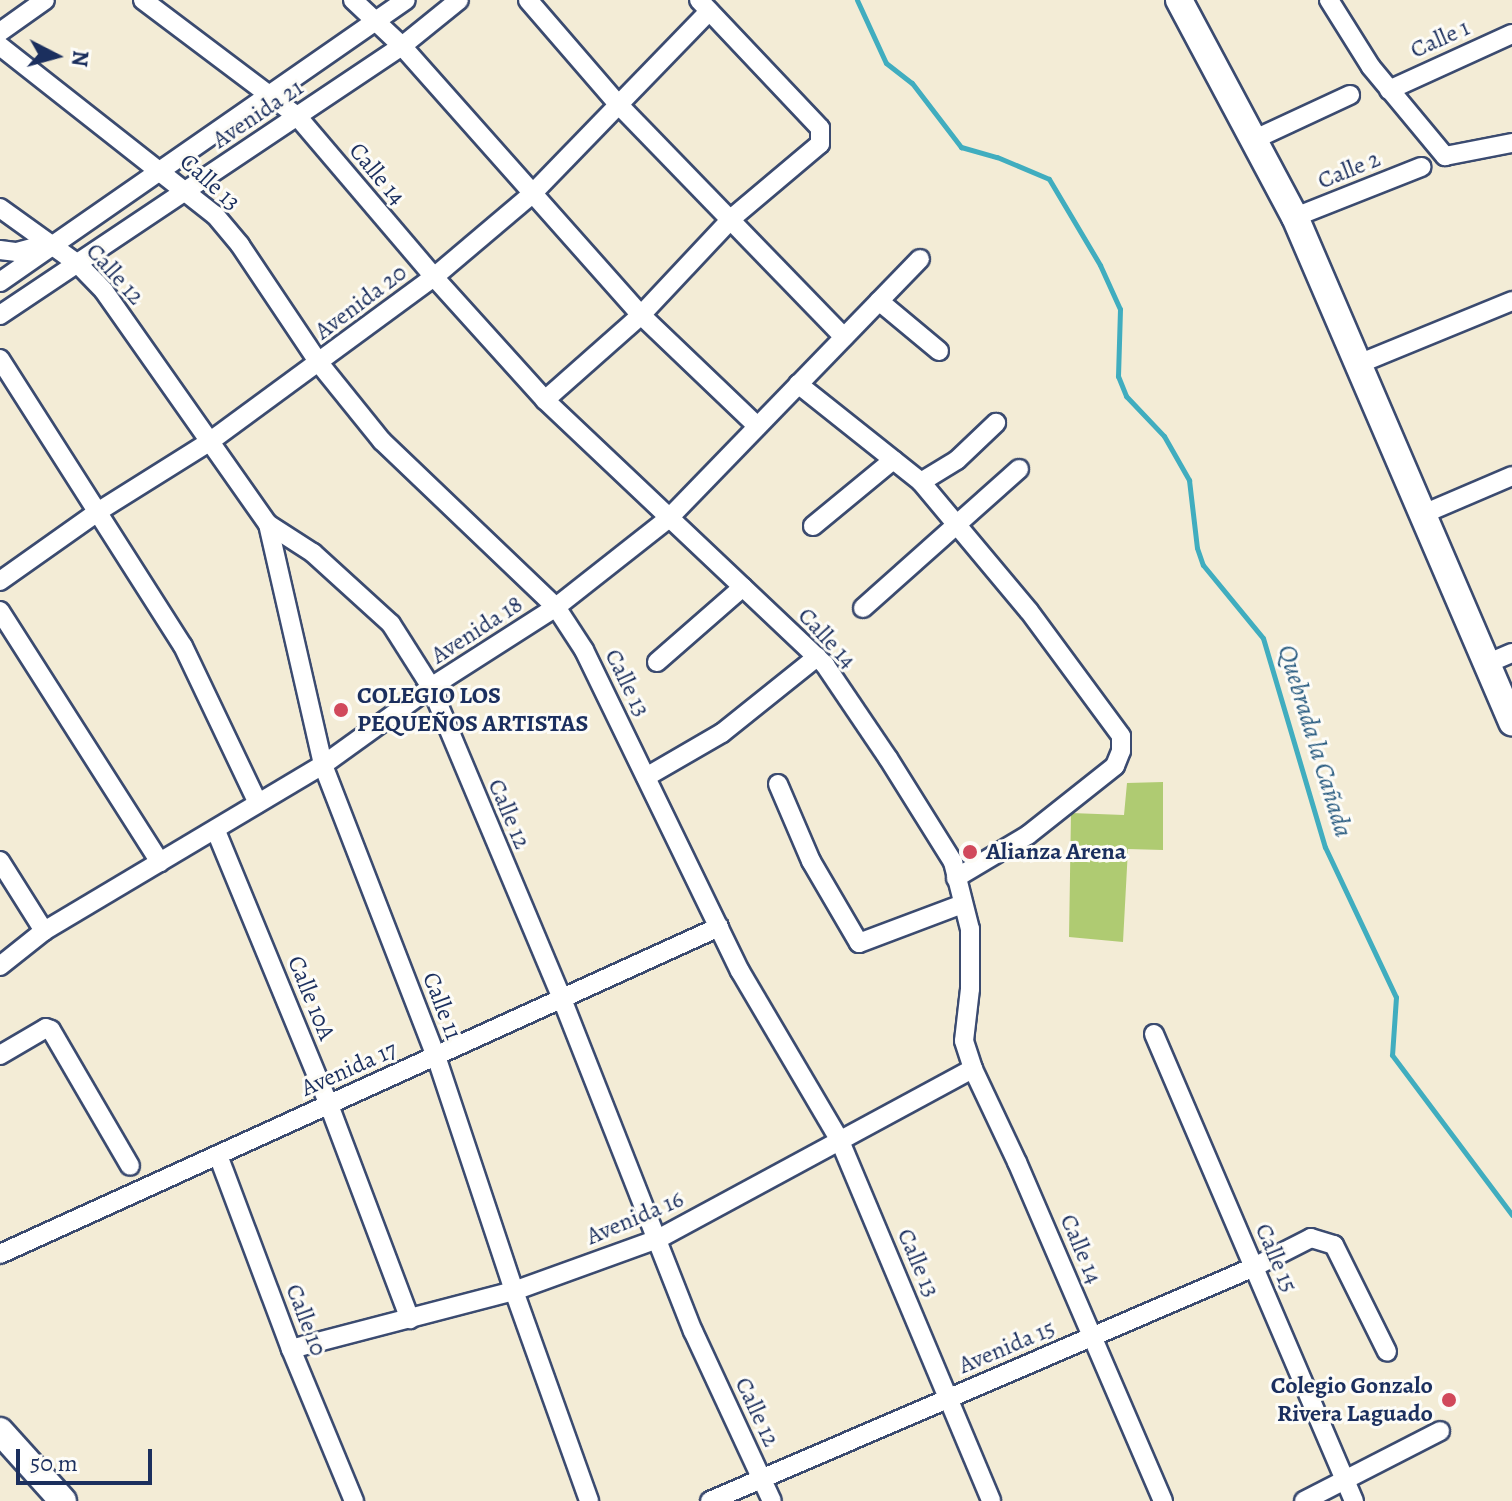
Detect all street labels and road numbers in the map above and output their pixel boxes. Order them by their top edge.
street label: Calle 1 [1406,13,1474,65]
street label: Avenida 21 [207,73,309,155]
street label: Calle 14 [343,137,411,211]
street label: Calle 2 [1314,145,1384,195]
street label: Calle 13 [174,147,246,217]
street label: Calle 12 [80,237,150,311]
street label: Avenida 20 [309,258,413,346]
street label: Avenida 18 [426,590,528,670]
street label: Calle 14 [792,602,862,674]
street label: Calle 13 [598,645,656,721]
street label: Calle 12 [481,775,537,853]
street label: Calle 10A [281,952,341,1044]
street label: Calle 11 [416,968,468,1044]
street label: Avenida 17 [297,1035,401,1103]
street label: Avenida 16 [582,1185,688,1251]
street label: Calle 14 [1054,1210,1108,1288]
street label: Calle 15 [1249,1219,1303,1297]
street label: Calle 13 [891,1224,945,1302]
street label: Calle 10 [279,1280,333,1360]
street label: Avenida 15 [954,1314,1060,1380]
street label: Calle 12 [729,1373,785,1451]

